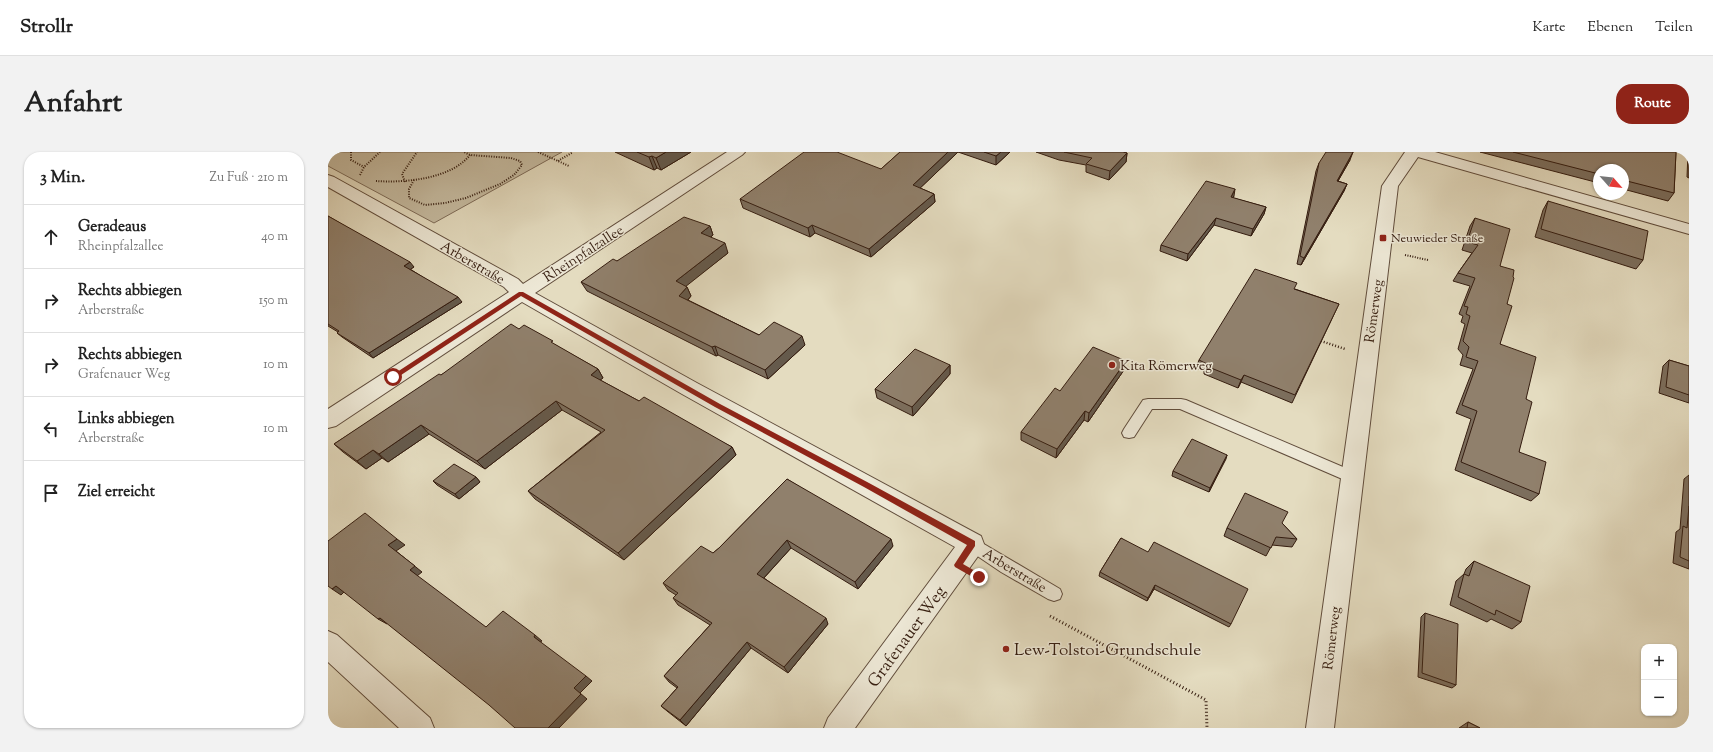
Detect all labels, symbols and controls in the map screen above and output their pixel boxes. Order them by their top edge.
text: Strollr [20,14,73,41]
text: Karte [1533,18,1566,38]
text: Ebenen [1588,18,1633,38]
text: Teilen [1655,18,1693,38]
text: Anfahrt [24,84,122,124]
button: Route [1616,84,1689,124]
north arrow [1593,164,1629,200]
text: 3 Min. [40,166,85,190]
text: Zu Fuß · 210 m [209,169,288,187]
text: Geradeaus [78,217,146,238]
street label: Rheinpfalzallee [540,221,628,288]
icon: ahead [40,226,62,248]
text: 40 m [261,228,288,246]
place label: Neuwieder Straße [1391,230,1484,248]
marker: Neuwieder Straße [1378,233,1388,243]
street label: Arberstraße [436,237,508,290]
text: Rheinpfalzallee [78,238,164,256]
street label: Römerweg [1361,278,1389,344]
text: Rechts abbiegen [78,281,182,302]
icon: right [40,290,62,312]
text: 150 m [259,292,288,310]
text: Arberstraße [78,302,144,320]
text: Rechts abbiegen [78,345,182,366]
icon: right [40,354,62,376]
text: 10 m [263,356,288,374]
place label: Kita Römerweg [1120,357,1212,377]
marker: Kita Römerweg [1107,360,1117,370]
text: Grafenauer Weg [78,366,170,384]
route start [384,368,402,386]
text: Links abbiegen [78,409,175,430]
icon: left [40,418,62,440]
text: 10 m [263,420,288,438]
text: Arberstraße [78,430,144,448]
icon: arrive [40,482,62,504]
text: Ziel erreicht [78,482,155,503]
street label: Arberstraße [978,545,1050,599]
route end [970,568,988,586]
street label: Grafenauer Weg [863,581,953,693]
street label: Römerweg [1319,605,1347,671]
place label: Lew-Tolstoi-Grundschule [1014,639,1201,663]
marker: Lew-Tolstoi-Grundschule [1001,644,1011,654]
map controls [1641,644,1677,716]
button: + [1641,644,1677,680]
button: − [1641,680,1677,716]

